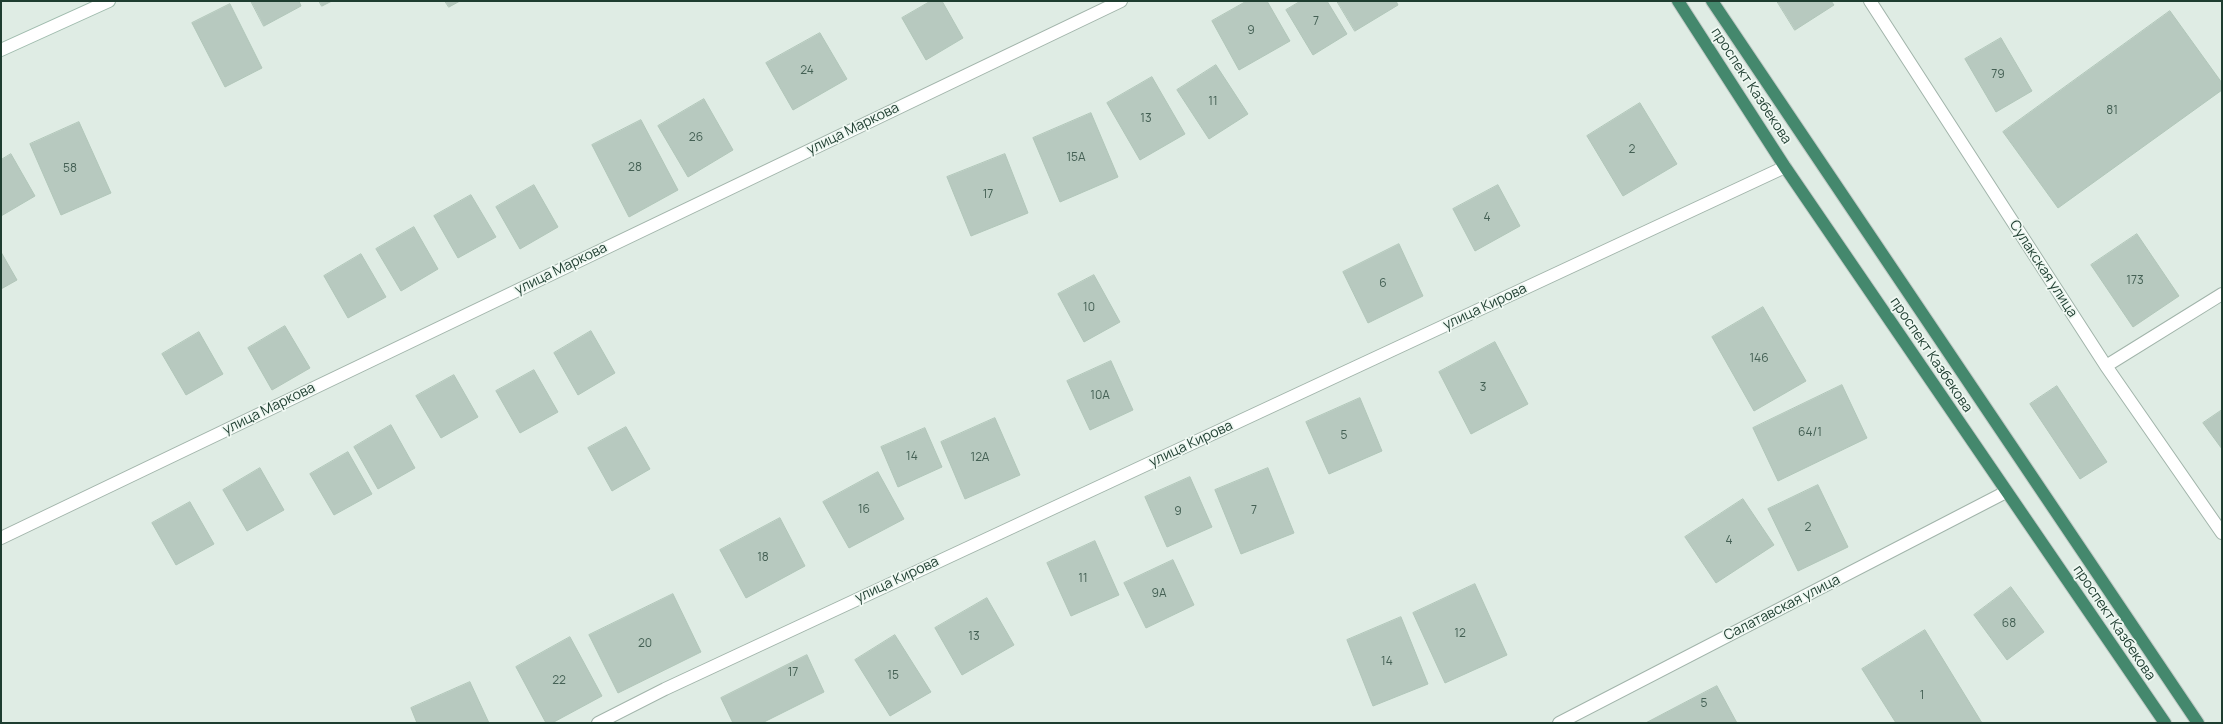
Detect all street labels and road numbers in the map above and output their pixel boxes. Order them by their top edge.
street label: проспект Казбекова [1707,25,1795,147]
street label: улица Маркова [804,99,902,159]
street label: Сулакская улица [2005,217,2081,321]
street label: улица Маркова [512,239,610,299]
street label: улица Кирова [1440,280,1530,334]
street label: проспект Казбекова [1886,294,1976,416]
street label: улица Маркова [220,379,318,439]
street label: улица Кирова [1146,417,1236,471]
street label: улица Кирова [852,553,942,607]
street label: проспект Казбекова [2069,562,2159,684]
street label: Салатавская улица [1721,571,1843,645]

